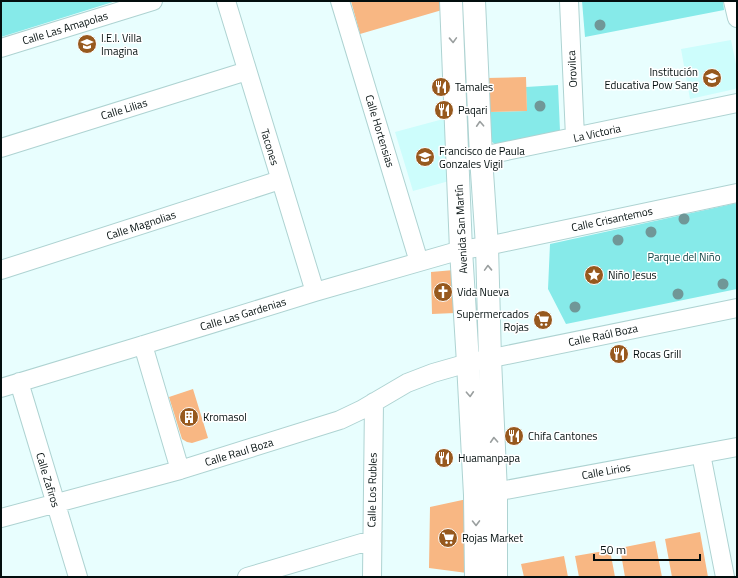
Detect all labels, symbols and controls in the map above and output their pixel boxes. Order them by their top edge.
street label: Calle Las Amapolas [20,7,110,49]
place label: I.E.I. Villa Imagina [101,30,142,59]
school or university icon: I.E.I. Villa Imagina [76,33,98,55]
one-way arrow [448,37,457,43]
street label: Orovilca [563,50,581,88]
place label: Institución Educativa Pow Sang [605,64,698,93]
school or university icon: Institución Educativa Pow Sang [701,67,723,89]
restaurant icon: Tamales [430,76,452,98]
place label: Tamales [455,79,493,95]
street label: Calle Hortensias [361,93,399,169]
street label: Calle Lilias [99,94,149,124]
restaurant icon: Paqari [433,99,455,121]
place label: Paqari [458,102,488,118]
street label: La Victoria [572,120,623,146]
one-way arrow [475,121,484,127]
street label: Tacones [257,127,283,167]
place label: Francisco de Paula Gonzales Vigil [439,143,525,172]
school or university icon: Francisco de Paula Gonzales Vigil [414,146,436,168]
street label: Avenida San Martín [451,184,471,274]
street label: Calle Crisantemos [570,203,654,235]
street label: Calle Magnolias [104,206,178,244]
park label: Parque del Niño [647,249,721,265]
place icon: Niño Jesus [583,264,605,286]
one-way arrow [484,265,492,271]
place label: Niño Jesus [608,267,657,283]
church icon: Vida Nueva [432,281,454,303]
place label: Vida Nueva [457,284,510,300]
street label: Calle Las Gardenias [198,293,288,335]
place label: Supermercados Rojas [457,306,529,335]
supermarket icon: Supermercados Rojas [532,309,554,331]
street label: Calle Raúl Boza [567,320,640,350]
restaurant icon: Rocas Grill [608,343,630,365]
place label: Rocas Grill [633,346,681,362]
one-way arrow [466,391,474,397]
building icon: Kromasol [178,406,200,428]
place label: Kromasol [203,409,247,425]
restaurant icon: Chifa Cantones [503,425,525,447]
place label: Chifa Cantones [528,428,598,444]
street label: Calle Raul Boza [203,434,276,470]
one-way arrow [489,437,498,443]
restaurant icon: Huamanpapa [433,447,455,469]
place label: Huamanpapa [458,450,520,466]
street label: Calle Zafiros [32,451,64,509]
street label: Calle Los Rubles [363,453,381,527]
street label: Calle Lirios [580,459,632,483]
one-way arrow [471,520,480,526]
supermarket icon: Rojas Market [437,527,459,549]
place label: Rojas Market [462,530,523,546]
scale bar [594,536,700,562]
text: 50 m [600,540,626,559]

